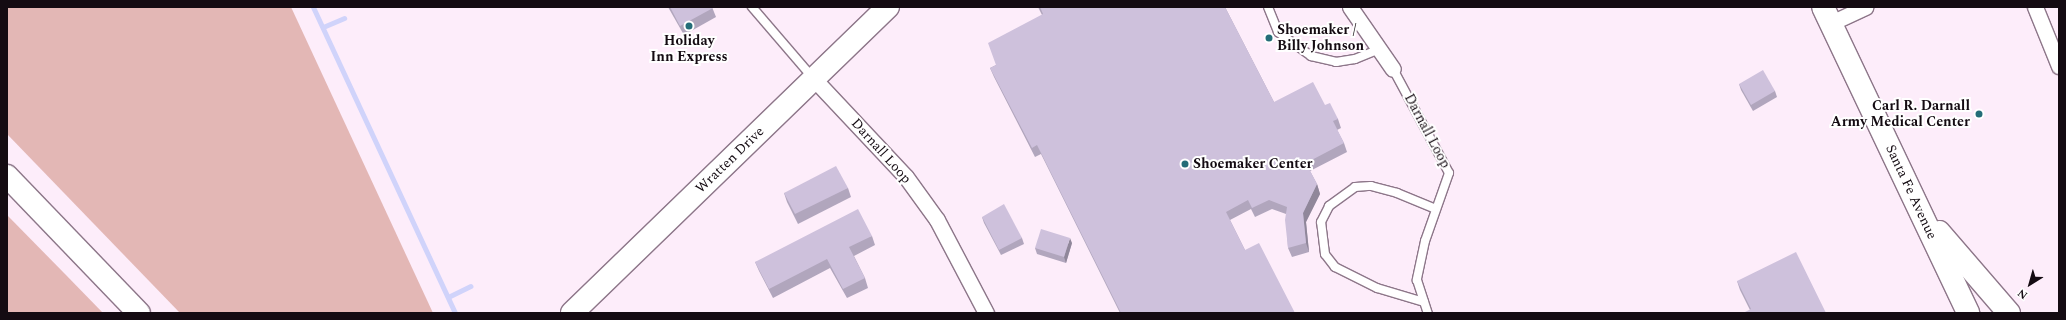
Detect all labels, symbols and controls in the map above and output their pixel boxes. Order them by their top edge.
marker: Holiday Inn Express [684,21,694,31]
place label: Shoemaker / Billy Johnson [1277,22,1364,54]
place label: Holiday Inn Express [650,33,728,66]
marker: Shoemaker / Billy Johnson [1264,33,1274,43]
street label: Darnall Loop [1400,91,1454,171]
place label: Carl R. Darnall Army Medical Center [1831,98,1970,130]
marker: Carl R. Darnall Army Medical Center [1973,108,1985,120]
street label: Darnall Loop [847,115,915,187]
street label: Wratten Drive [692,123,768,197]
street label: Santa Fe Avenue [1882,142,1940,242]
place label: Shoemaker Center [1193,156,1313,172]
marker: Shoemaker Center [1180,159,1190,169]
north arrow [2010,264,2050,304]
text: N [2014,284,2031,303]

